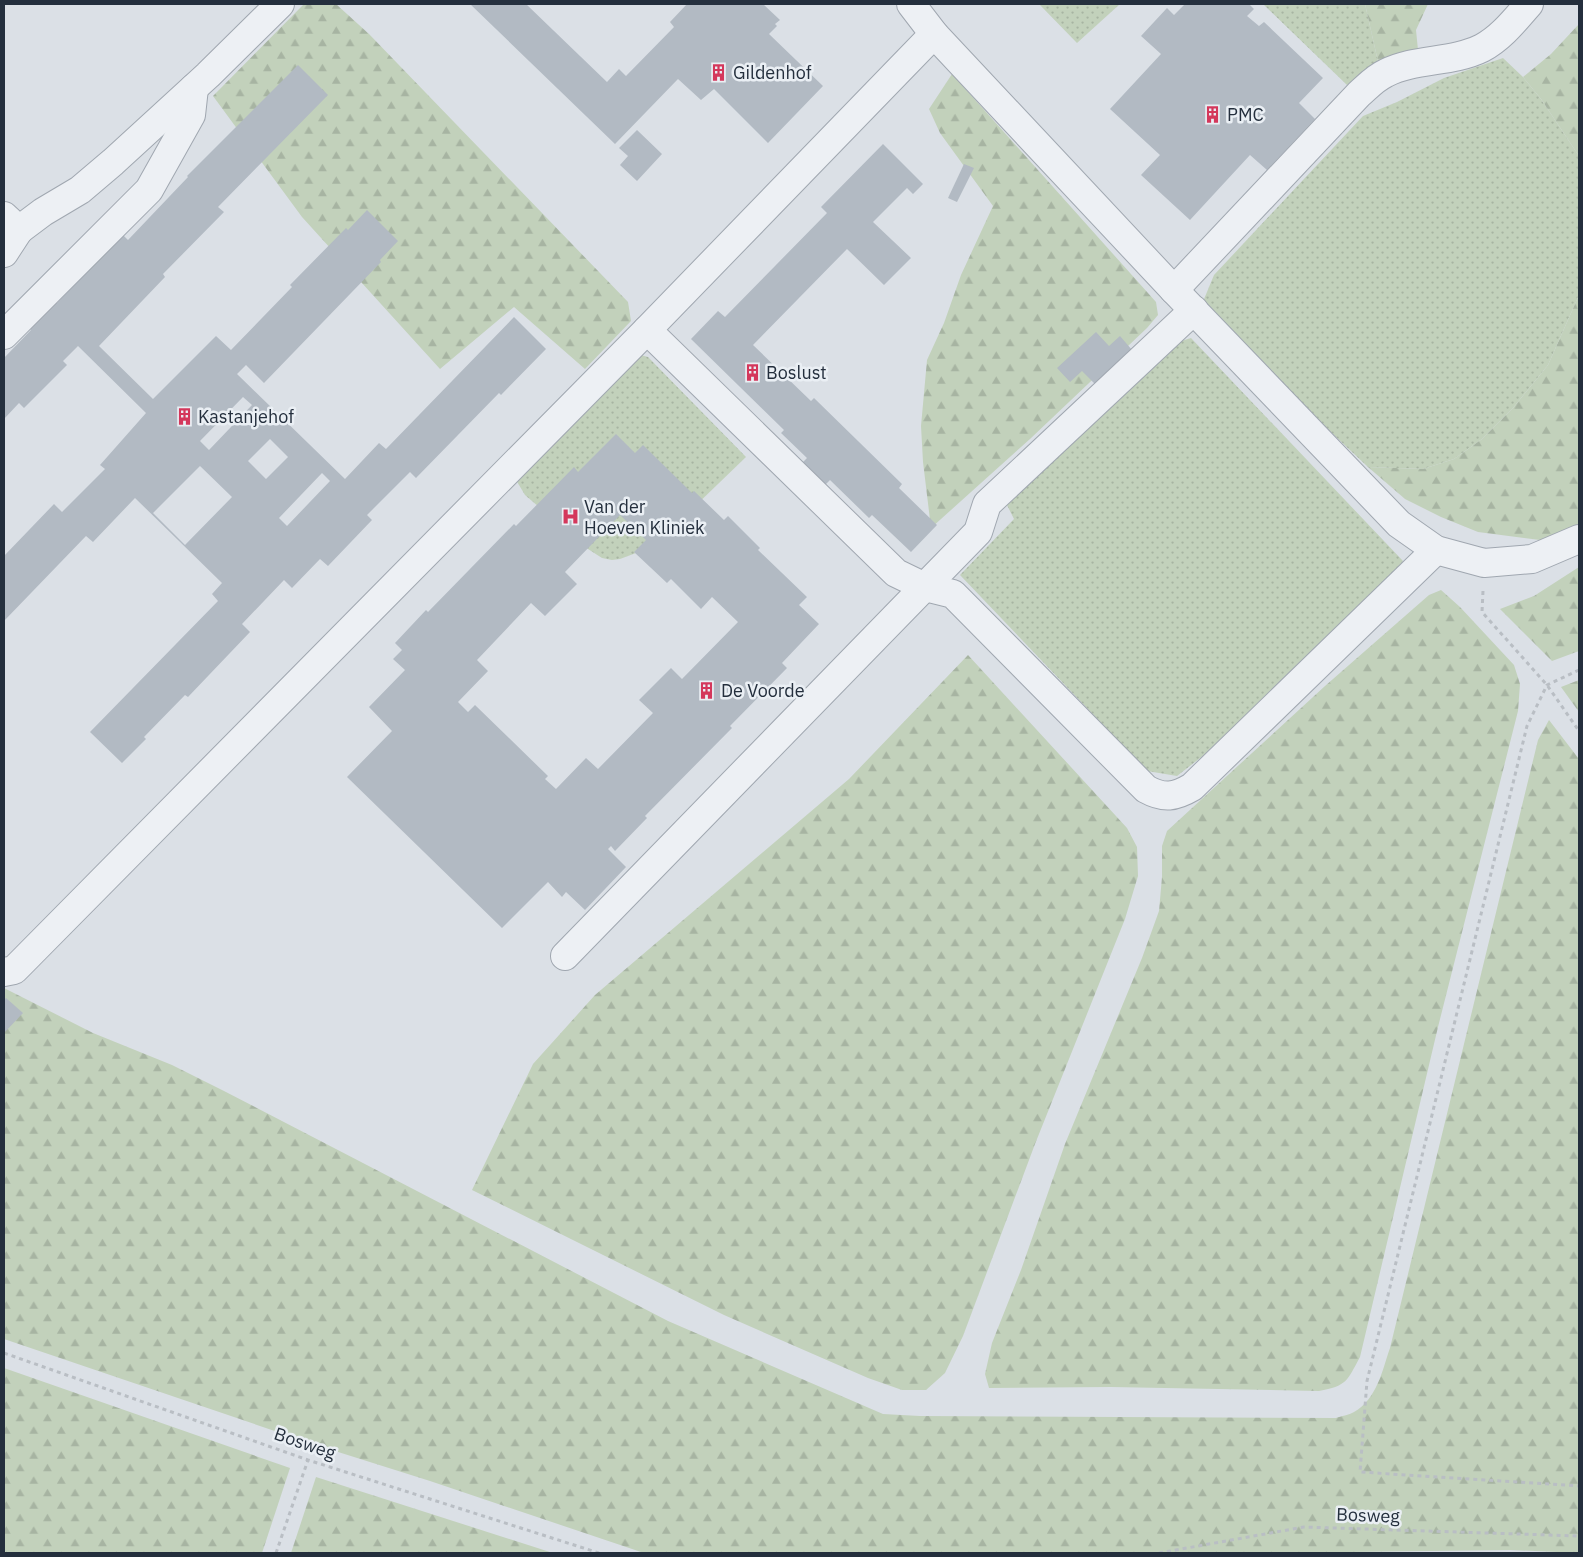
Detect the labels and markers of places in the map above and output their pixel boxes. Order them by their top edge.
place label: Gildenhof [733,61,812,84]
building icon: Gildenhof [709,62,729,82]
place label: PMC [1227,103,1264,126]
building icon: PMC [1203,104,1223,124]
place label: Boslust [766,361,827,384]
building icon: Boslust [742,362,762,382]
place label: Kastanjehof [198,405,294,428]
building icon: Kastanjehof [174,406,194,426]
place label: Van der Hoeven Kliniek [584,495,705,539]
hospital icon: Van der Hoeven Kliniek [560,506,580,526]
place label: De Voorde [721,679,805,702]
building icon: De Voorde [697,680,717,700]

